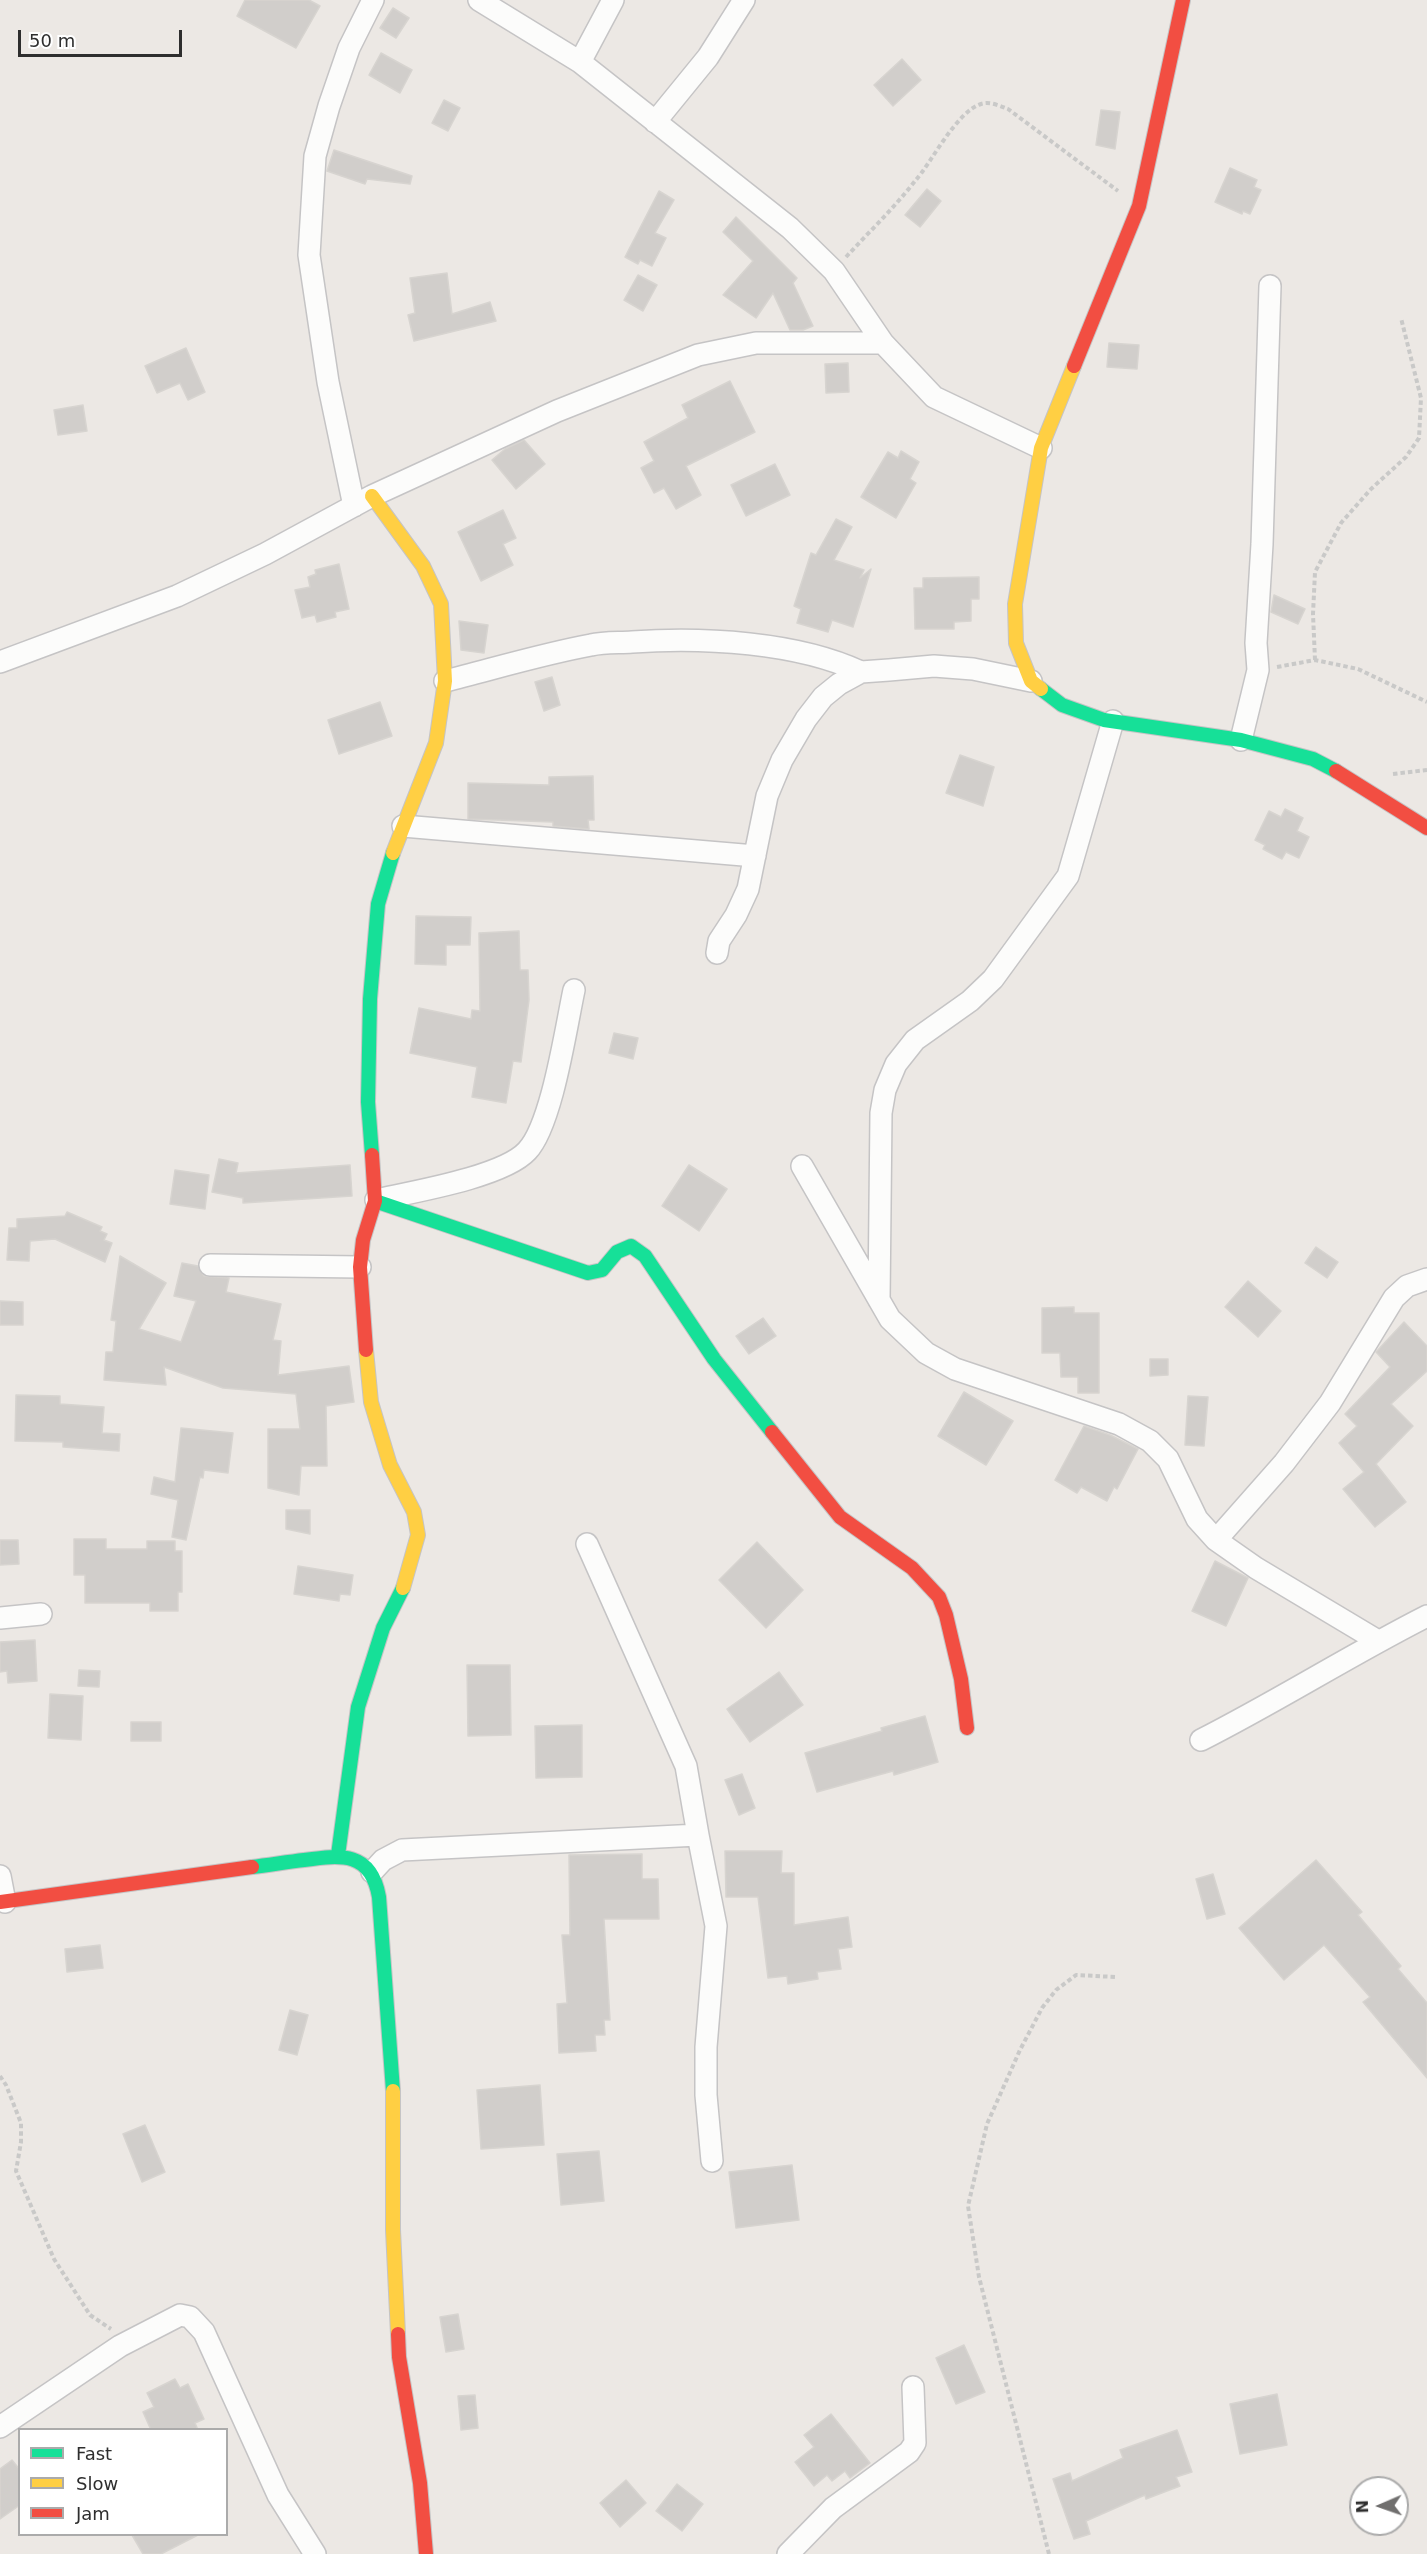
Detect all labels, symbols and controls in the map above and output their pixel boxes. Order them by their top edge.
scale bar [21,18,184,56]
text: 50 m [29,30,75,51]
legend [18,2428,228,2536]
text: Fast [76,2443,112,2464]
text: Slow [76,2473,118,2494]
north arrow [1349,2476,1409,2536]
text: N [1353,2500,1372,2514]
text: Jam [76,2503,110,2524]

